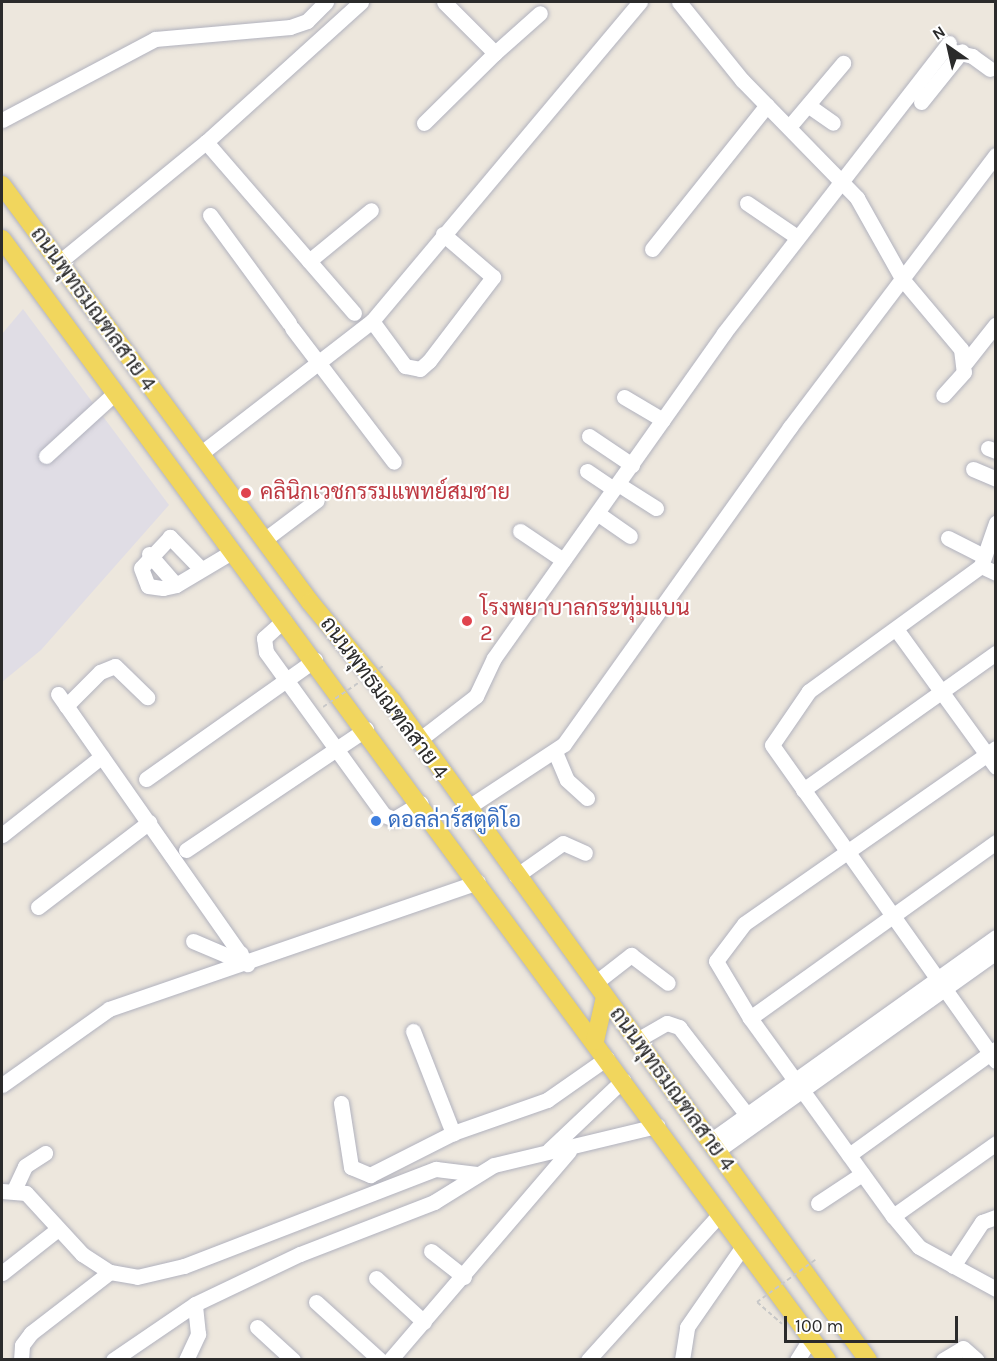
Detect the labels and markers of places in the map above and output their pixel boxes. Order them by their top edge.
place label: คลินิกเวชกรรมแพทย์สมชาย [260,480,510,506]
marker: คลินิกเวชกรรมแพทย์สมชาย [237,484,255,502]
place label: โรงพยาบาลกระทุ่มแบน 2 [480,595,690,646]
marker: โรงพยาบาลกระทุ่มแบน 2 [458,612,476,630]
place label: ดอลล่าร์สตูดิโอ [388,808,521,834]
marker: ดอลล่าร์สตูดิโอ [369,814,383,828]

